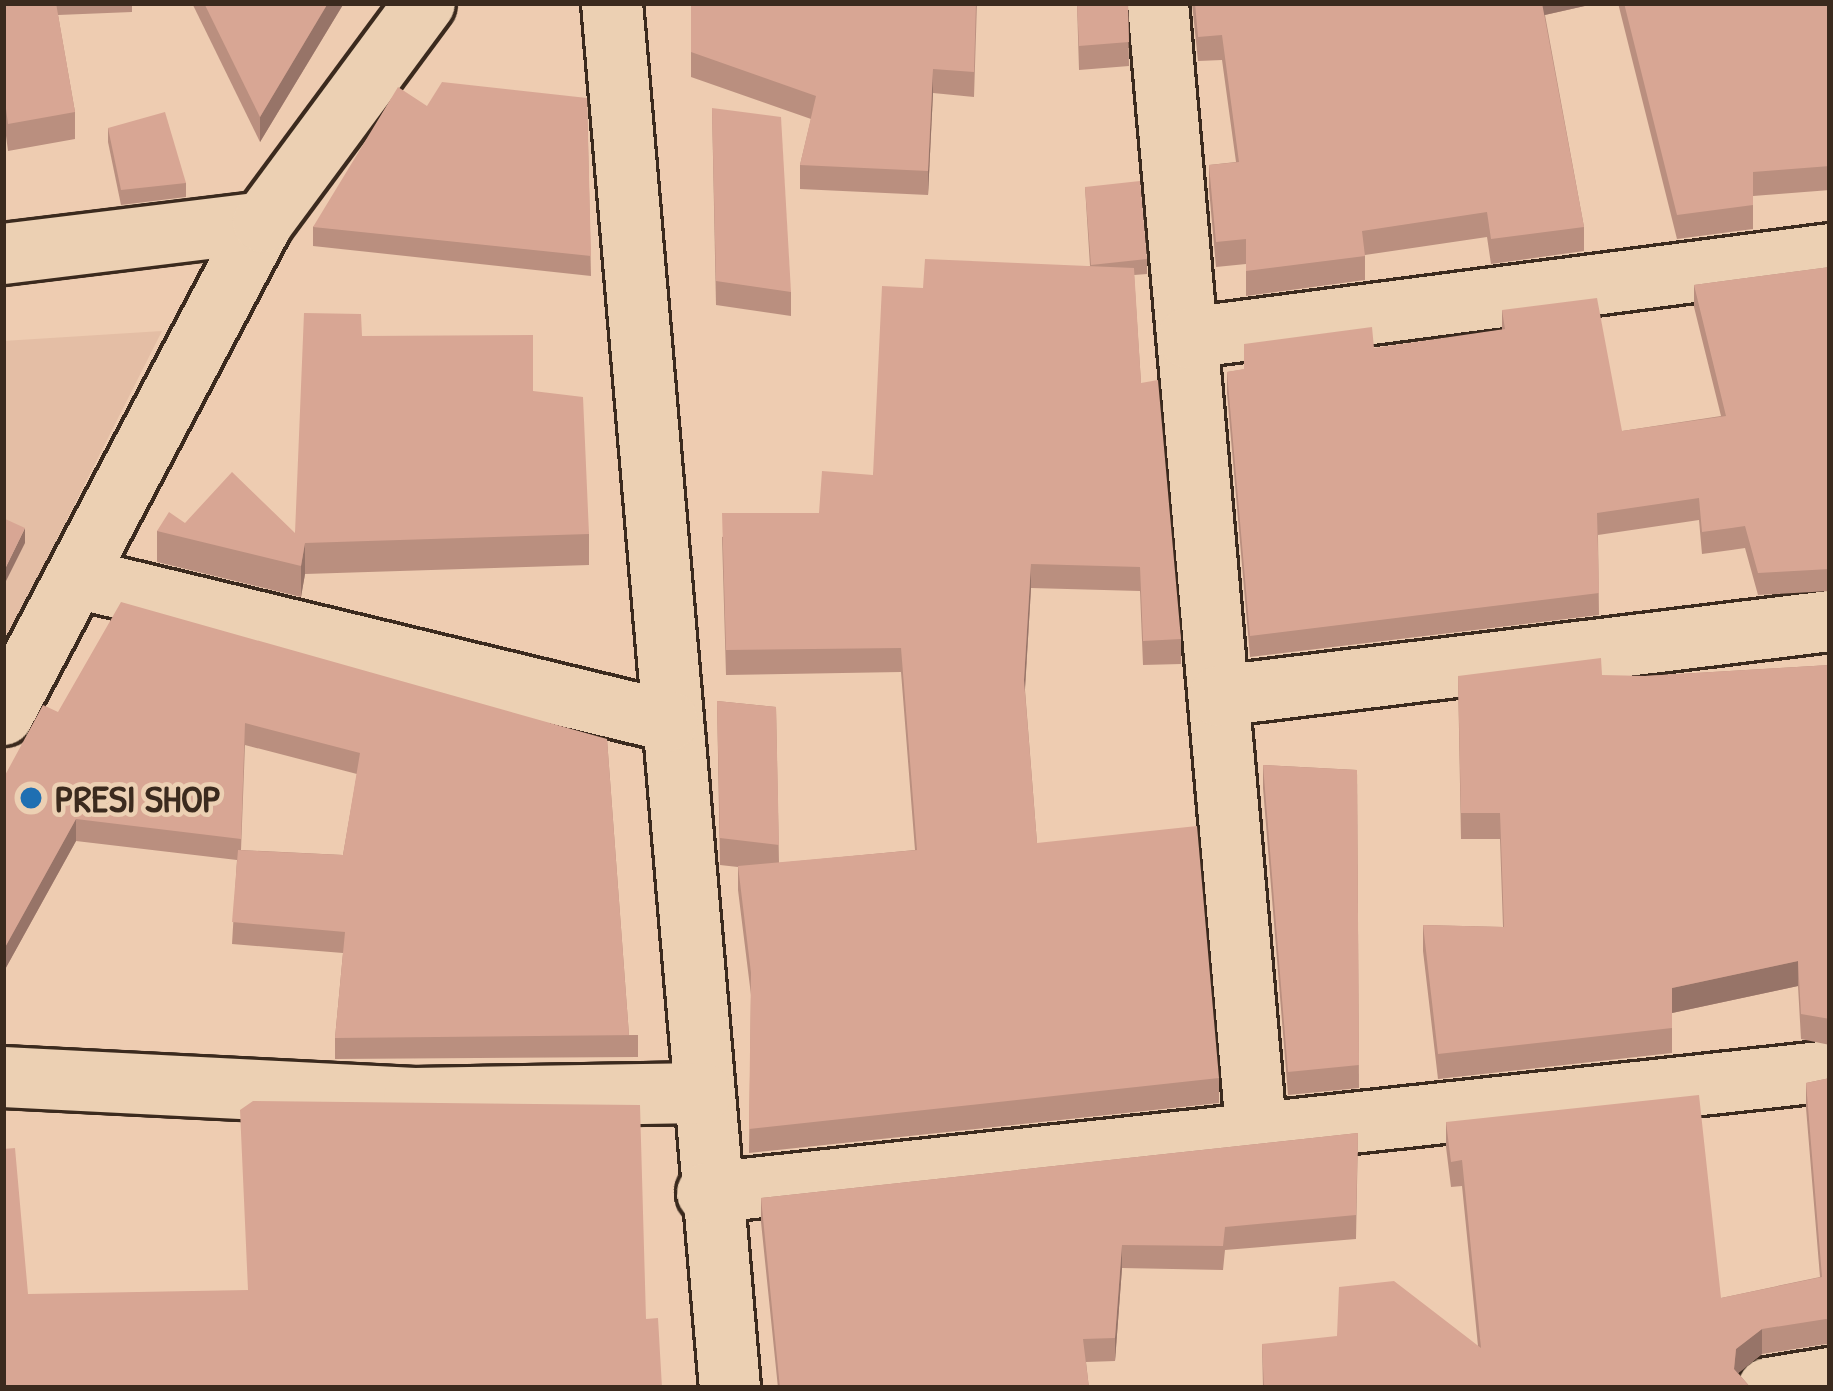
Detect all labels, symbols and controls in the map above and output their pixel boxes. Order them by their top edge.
place label: PRESI SHOP [55,775,221,821]
marker: PRESI SHOP [18,785,44,811]

